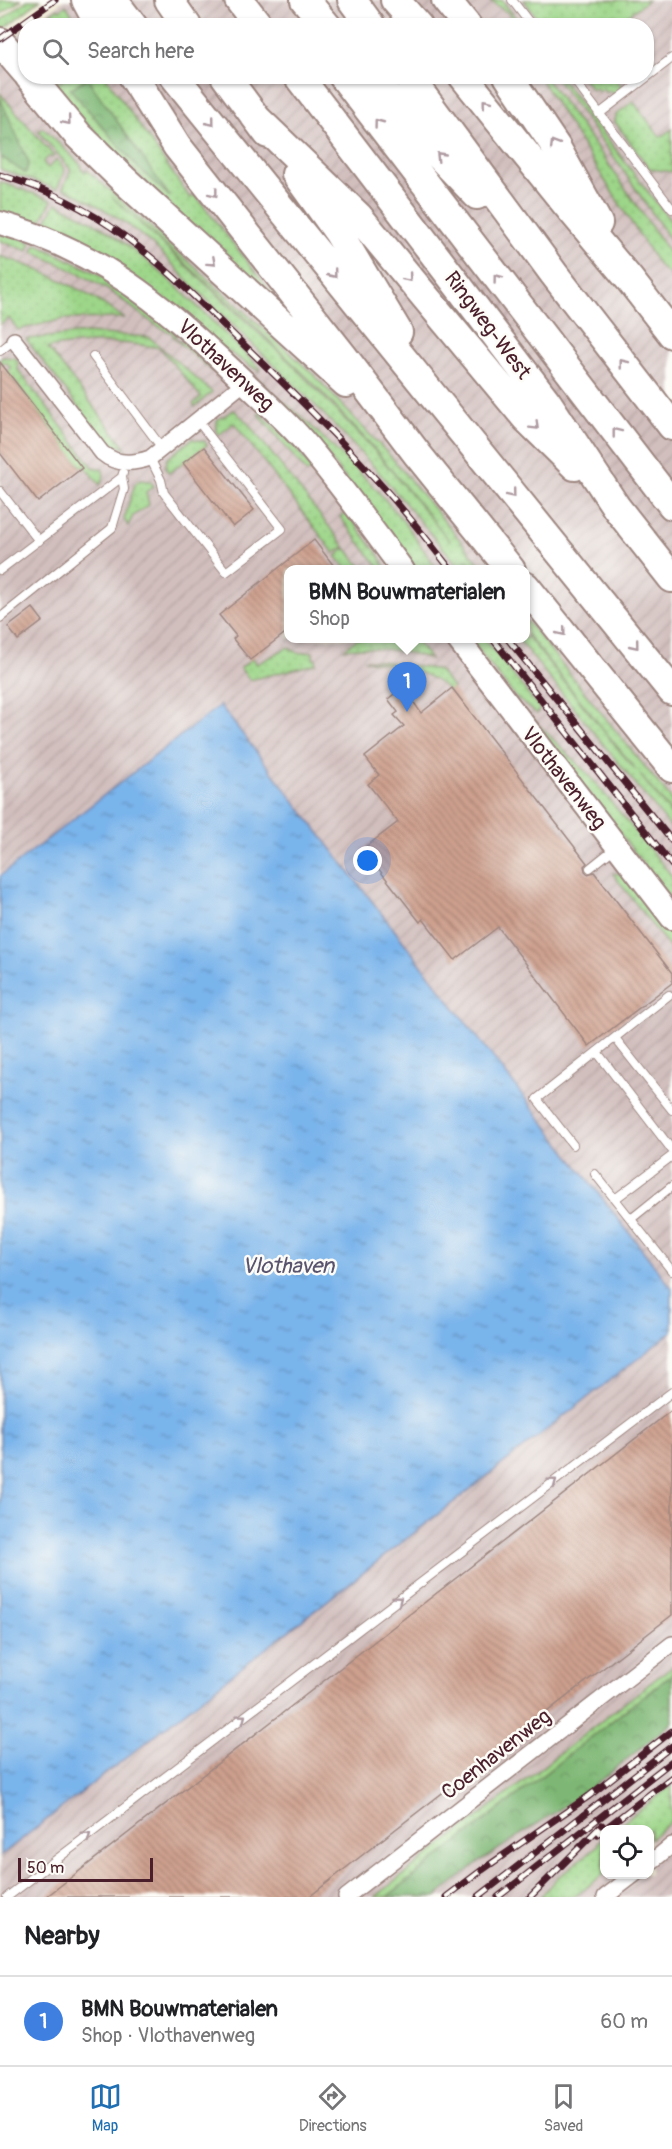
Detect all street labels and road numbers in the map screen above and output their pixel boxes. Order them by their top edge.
street label: Ringweg-West [438,266,537,385]
street label: Vlothavenweg [171,313,280,417]
street label: Vlothavenweg [515,721,612,835]
street label: Coenhavenweg [436,1703,557,1806]

